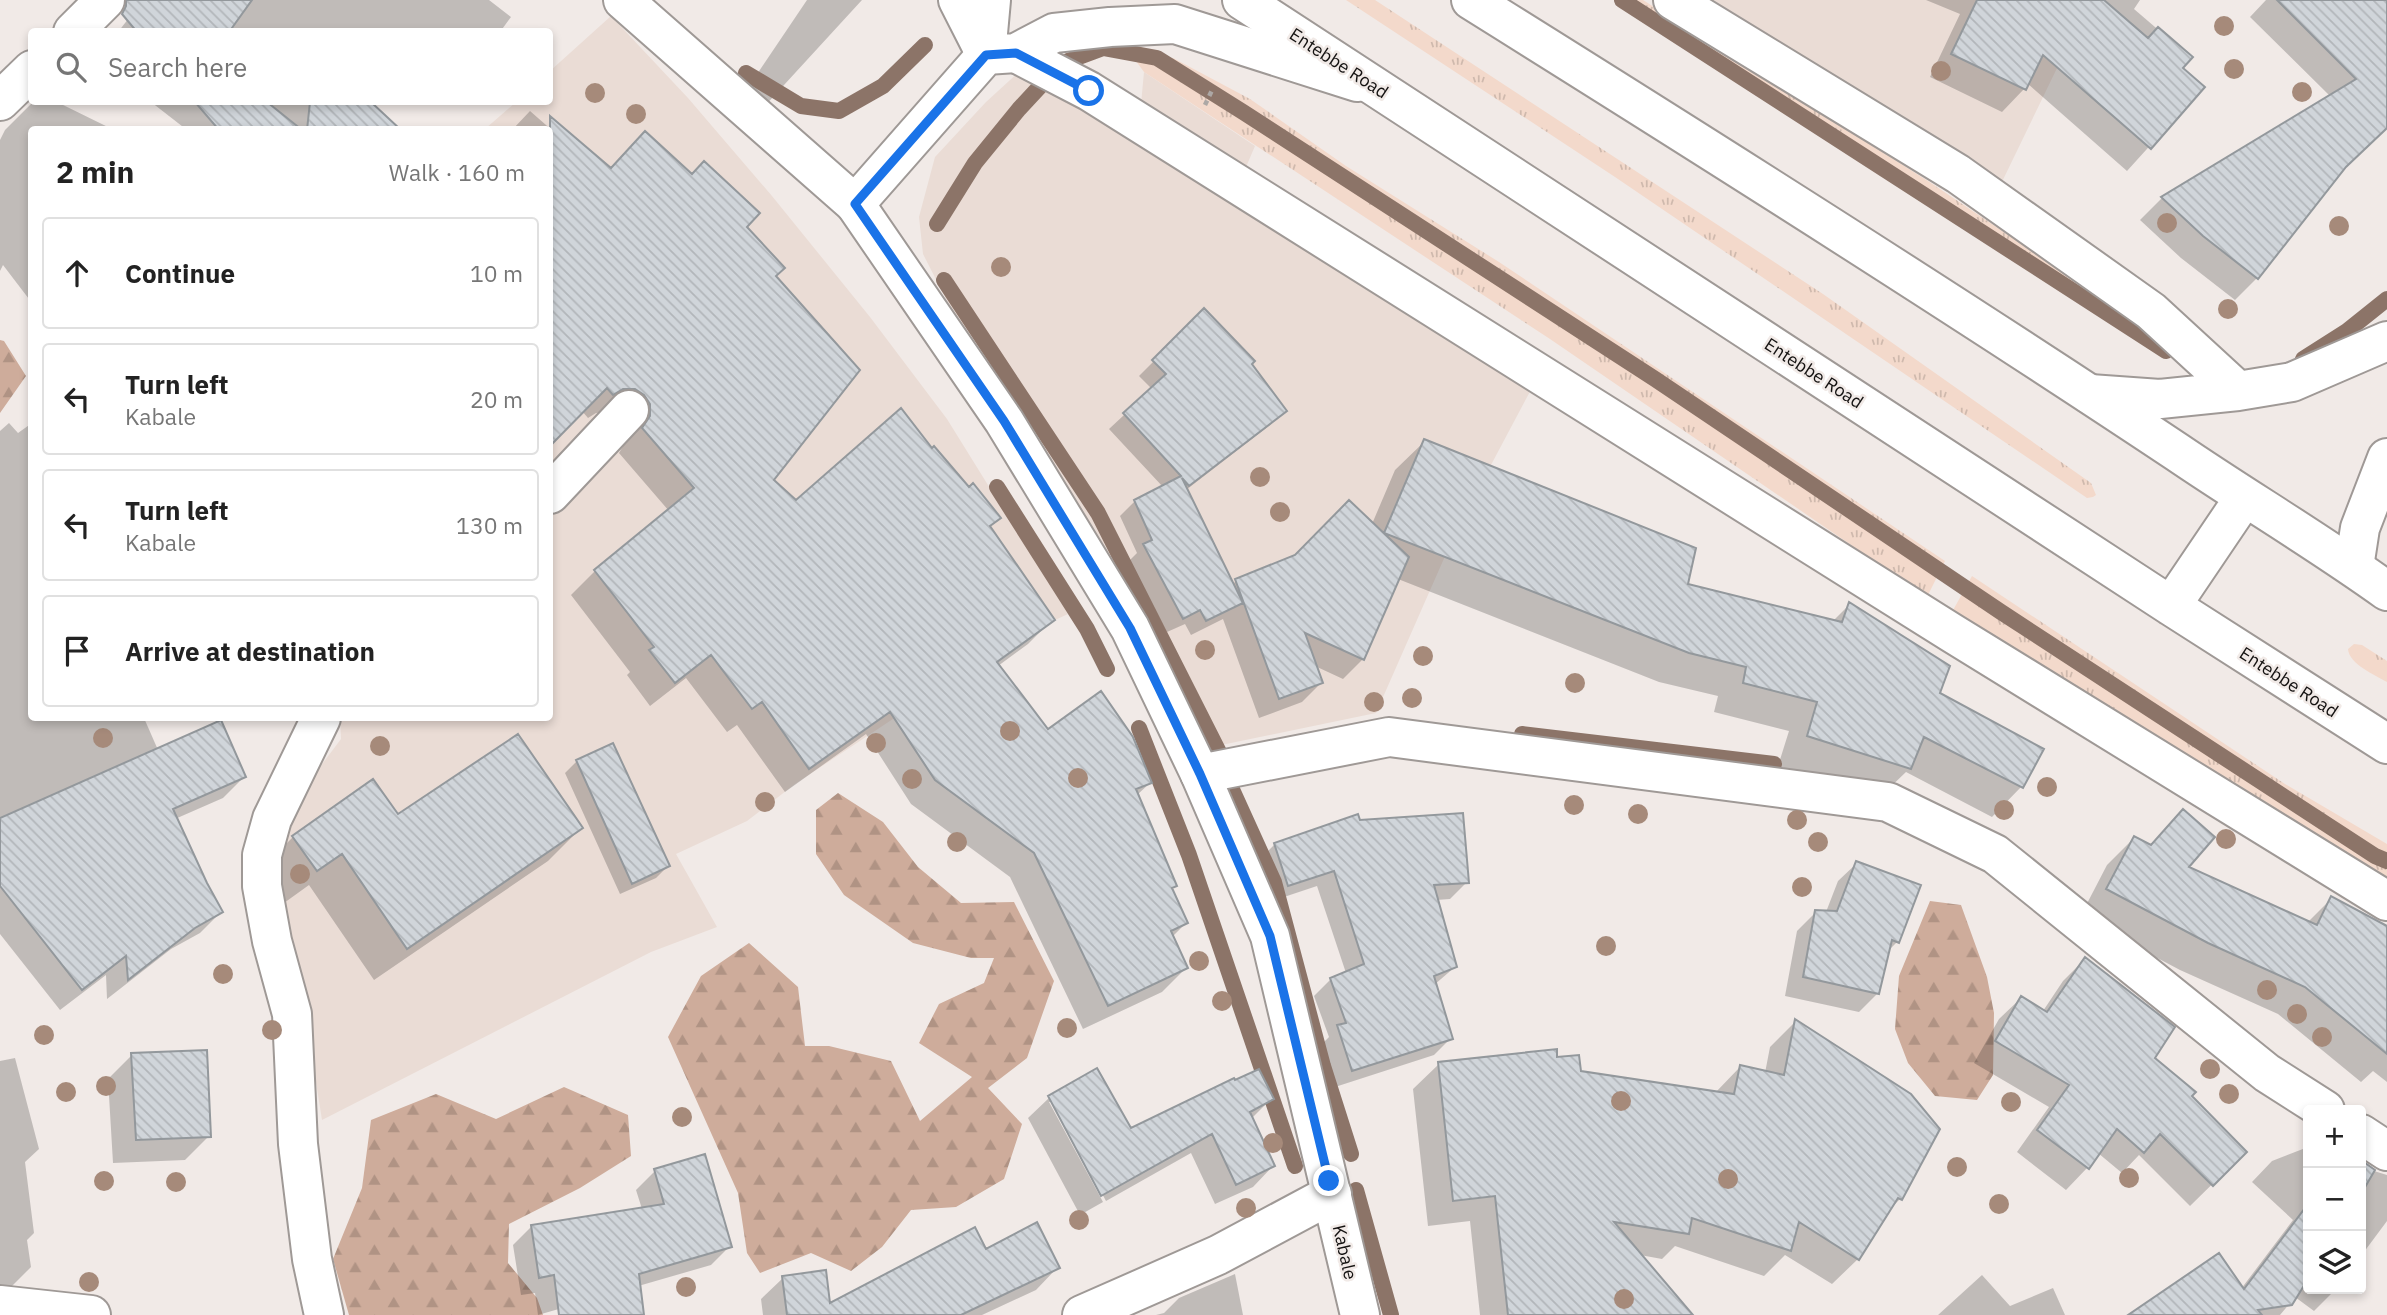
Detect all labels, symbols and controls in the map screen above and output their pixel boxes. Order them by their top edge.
street label: Entebbe Road [1285,23,1393,103]
search box [28,28,553,105]
icon: search [52,48,90,86]
text: Search here [108,50,247,84]
route start [1073,75,1104,106]
text: 2 min [56,152,134,191]
text: Walk · 160 m [389,157,525,187]
icon: ahead [58,254,96,292]
text: Continue [125,256,235,290]
text: 10 m [470,258,523,288]
street label: Entebbe Road [1760,333,1868,413]
text: Turn left [125,367,228,401]
icon: left [58,380,96,418]
text: 20 m [470,384,523,414]
text: Kabale [125,401,196,431]
text: Turn left [125,493,228,527]
icon: left [58,506,96,544]
text: 130 m [456,510,523,540]
text: Kabale [125,527,196,557]
icon: arrive [58,632,96,670]
text: Arrive at destination [125,634,375,668]
street label: Entebbe Road [2235,642,2343,722]
map controls [2303,1105,2366,1294]
button: + [2303,1105,2366,1168]
route end [1313,1165,1344,1196]
button: − [2303,1168,2366,1231]
street label: Kabale [1328,1222,1362,1282]
button: layers [2303,1231,2366,1294]

